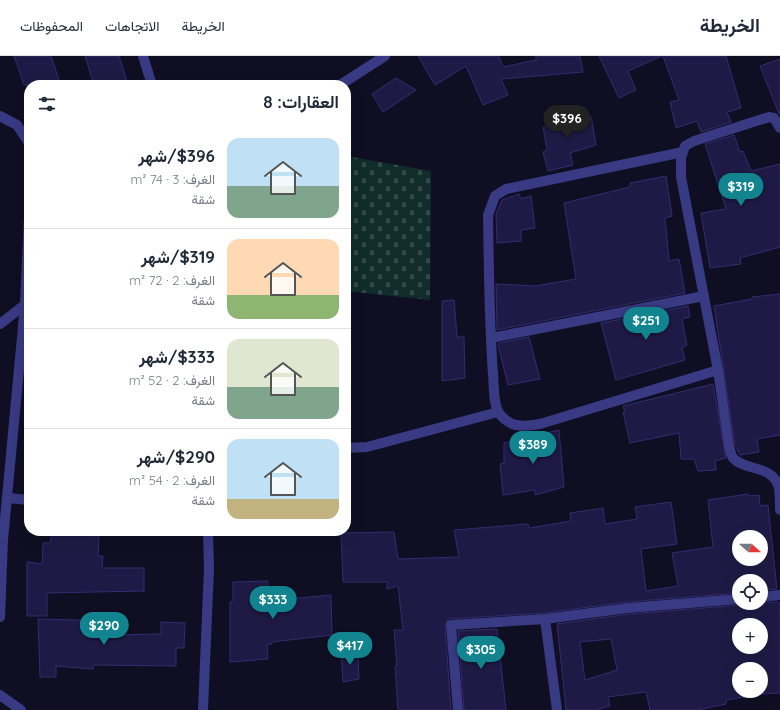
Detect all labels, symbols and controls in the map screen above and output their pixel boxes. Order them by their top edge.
text: الخريطة [700,13,760,37]
text: المحفوظات [20,17,83,35]
text: الاتجاهات [105,17,159,35]
text: الخريطة [181,17,225,35]
text: العقارات: 8 [263,91,339,112]
icon: filters [36,93,58,115]
pin: $396 [543,105,591,139]
text: $396 [552,110,582,126]
text: $396/شهر [138,145,215,166]
icon: home [259,154,307,202]
text: الغرف: 3 · 74 m² [130,171,215,187]
pin: $319 [717,173,765,207]
text: $319 [727,178,755,194]
text: شقة [192,191,215,207]
text: $319/شهر [141,246,215,267]
icon: home [259,255,307,303]
text: الغرف: 2 · 72 m² [129,272,215,288]
text: شقة [192,292,215,308]
pin: $251 [622,307,670,341]
text: $251 [632,312,660,328]
text: $333/شهر [139,346,215,367]
icon: home [259,355,307,403]
text: الغرف: 2 · 52 m² [129,372,215,388]
text: شقة [192,392,215,408]
pin: $389 [509,431,557,465]
text: $389 [518,436,548,452]
text: $290/شهر [137,446,215,467]
icon: home [259,455,307,503]
text: الغرف: 2 · 54 m² [129,472,215,488]
text: شقة [192,492,215,508]
north arrow [732,530,768,566]
map controls [732,530,768,698]
button: locate [732,574,768,610]
pin: $333 [249,586,297,620]
text: $333 [259,591,287,607]
pin: $290 [80,612,128,646]
text: $290 [89,617,119,633]
button: + [732,618,768,654]
pin: $417 [326,632,374,666]
pin: $305 [457,636,505,670]
text: $417 [336,637,364,653]
text: $305 [466,641,496,657]
button: − [732,662,768,698]

